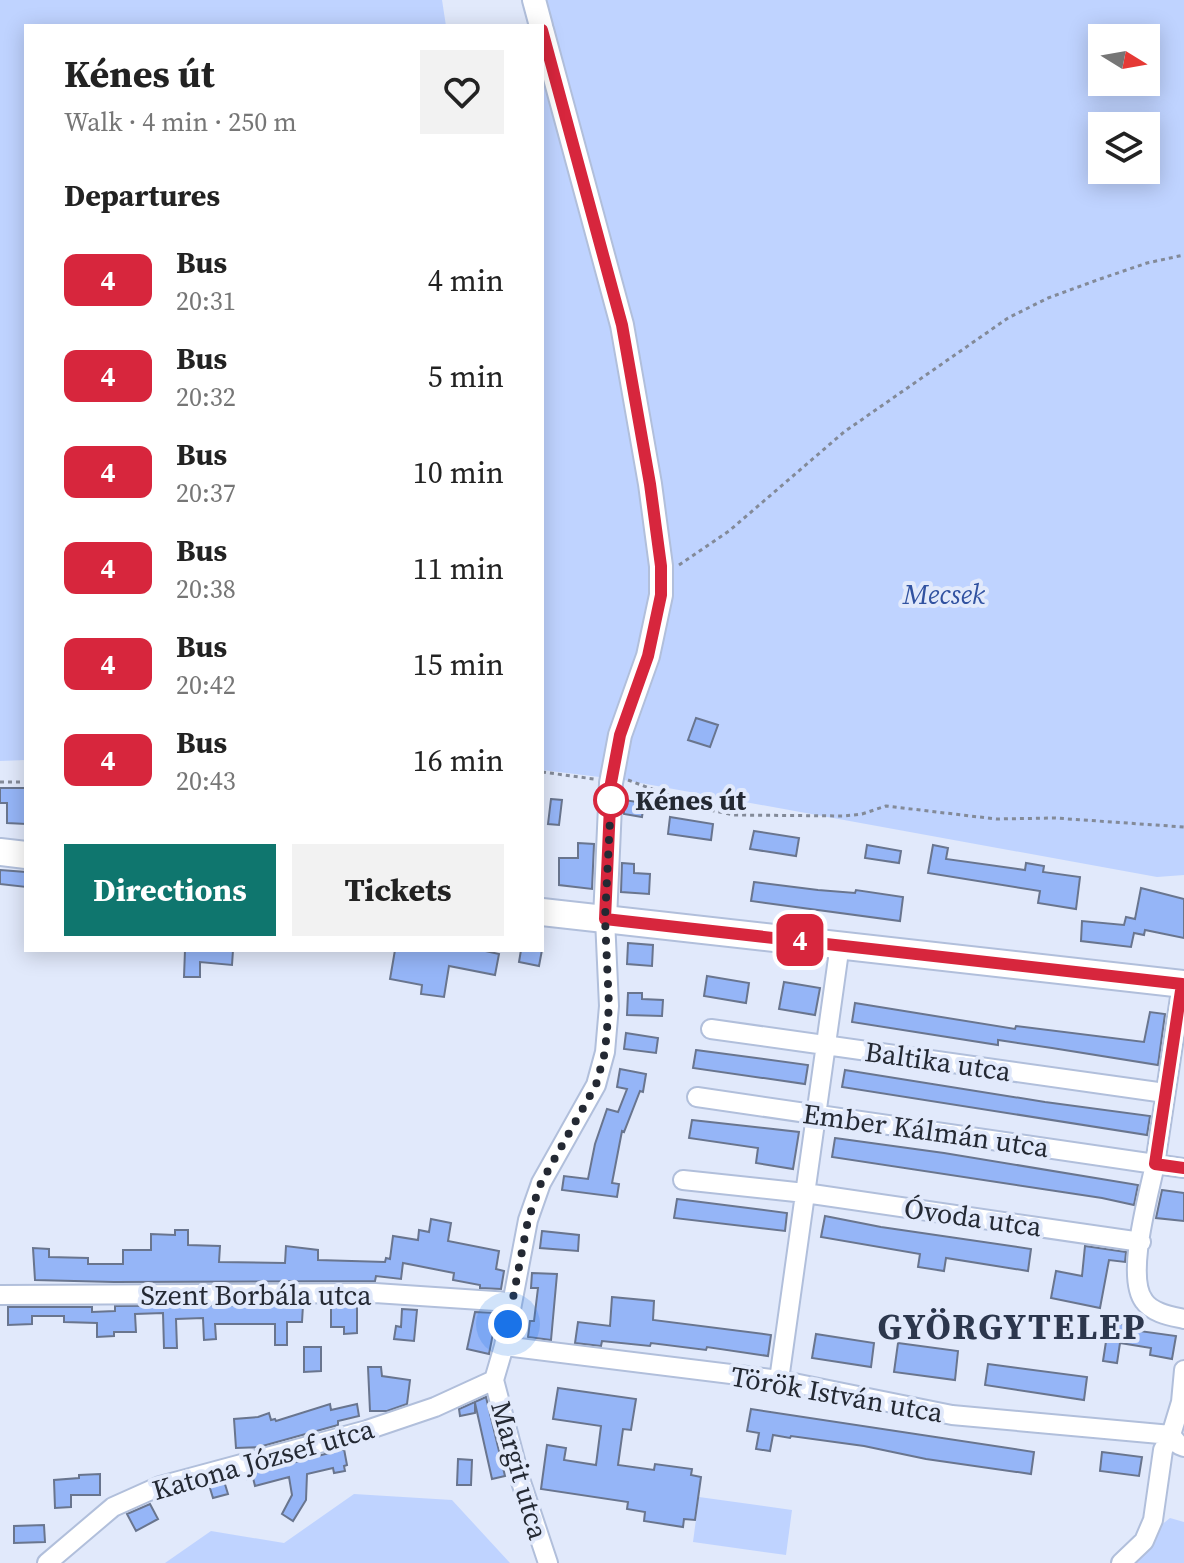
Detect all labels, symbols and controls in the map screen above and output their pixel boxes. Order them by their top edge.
north arrow [1088,24,1160,96]
map controls [1088,24,1160,184]
text: Kénes út [64,48,215,100]
button: heart [420,50,504,134]
text: Walk · 4 min · 250 m [64,104,297,140]
button: layers [1088,112,1160,184]
text: Departures [64,175,220,216]
text: Bus [176,242,227,283]
text: 4 min [428,260,504,301]
text: 4 [100,261,116,299]
text: 20:31 [176,283,236,319]
text: Bus [176,338,227,379]
text: 5 min [428,356,504,397]
text: 4 [100,357,116,395]
text: 20:32 [176,379,236,415]
text: Bus [176,434,227,475]
text: 10 min [413,452,504,493]
text: 4 [100,453,116,491]
text: 20:37 [176,475,236,511]
text: Bus [176,530,227,571]
text: 11 min [413,548,504,589]
text: 4 [100,549,116,587]
text: 20:38 [176,571,236,607]
park label: Mecsek [902,575,986,613]
text: Bus [176,626,227,667]
text: 15 min [413,644,504,685]
text: 4 [100,645,116,683]
text: 20:42 [176,667,236,703]
text: Bus [176,722,227,763]
text: 16 min [413,740,504,781]
text: 4 [100,741,116,779]
text: 20:43 [176,763,236,799]
place label: Kénes út [635,781,747,819]
marker: Kénes út [594,783,628,817]
button: Directions [64,844,276,936]
button: Tickets [292,844,504,936]
line badge: 4 [774,914,826,966]
text: 4 [792,921,808,959]
street label: Baltika utca [863,1032,1014,1090]
street label: Ember Kálmán utca [801,1094,1052,1166]
street label: Óvoda utca [902,1189,1045,1246]
street label: Szent Borbála utca [141,1276,372,1314]
district label: GYÖRGYTELEP [878,1302,1146,1351]
your location [488,1304,528,1344]
street label: Török István utca [728,1357,947,1431]
street label: Margit utca [482,1396,558,1544]
street label: Katona József utca [148,1409,379,1509]

